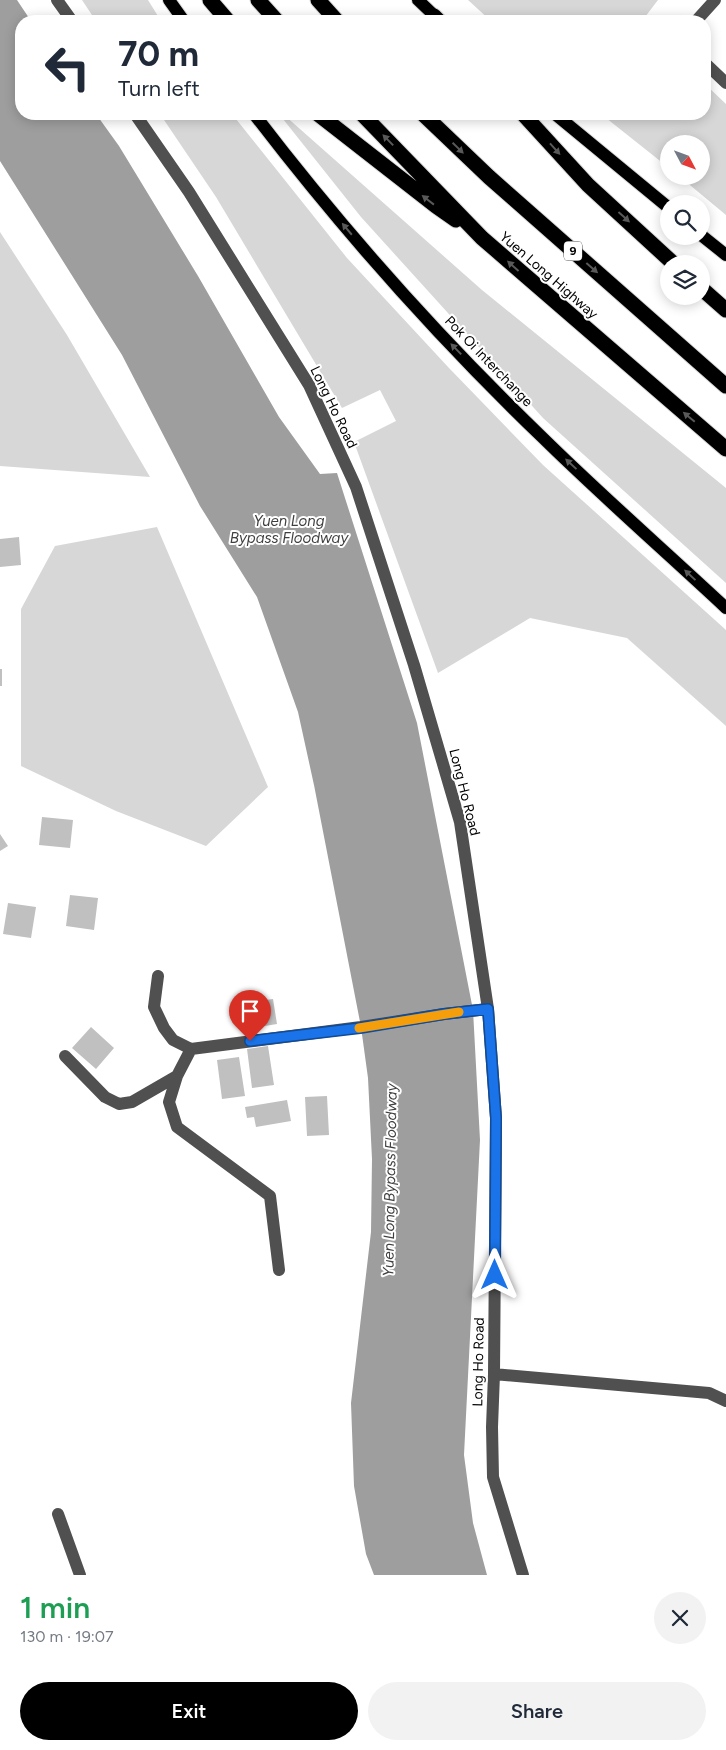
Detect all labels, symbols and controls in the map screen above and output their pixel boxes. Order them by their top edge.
text: 70 m [118,33,199,75]
icon: left [35,35,100,100]
text: Turn left [118,75,200,102]
one-way arrow [382,134,394,146]
north arrow [660,135,710,185]
map controls [660,135,710,305]
one-way arrow [452,142,464,154]
one-way arrow [549,143,561,155]
one-way arrow [421,195,435,205]
button: search [660,195,710,245]
one-way arrow [617,212,630,223]
one-way arrow [341,223,352,236]
street label: Yuen Long Highway [496,228,602,323]
road number: 9 [564,242,582,260]
button: layers [660,255,710,305]
one-way arrow [507,260,519,272]
one-way arrow [586,262,598,274]
street label: Pok Oi Interchange [441,313,536,410]
one-way arrow [450,344,462,356]
street label: Long Ho Road [306,363,361,451]
one-way arrow [683,412,695,423]
one-way arrow [565,458,577,470]
water label: Yuen Long Bypass Floodway [230,512,349,547]
one-way arrow [684,569,697,580]
street label: Long Ho Road [445,747,484,837]
pin [229,990,271,1041]
icon: arrive [236,997,264,1025]
water label: Yuen Long Bypass Floodway [379,1082,401,1277]
position arrow [468,1248,520,1300]
street label: Long Ho Road [469,1317,488,1407]
text: 1 min [20,1589,90,1626]
button: close [654,1592,706,1644]
text: 130 m · 19:07 [20,1627,114,1646]
button: Exit [20,1682,358,1740]
button: Share [368,1682,706,1740]

